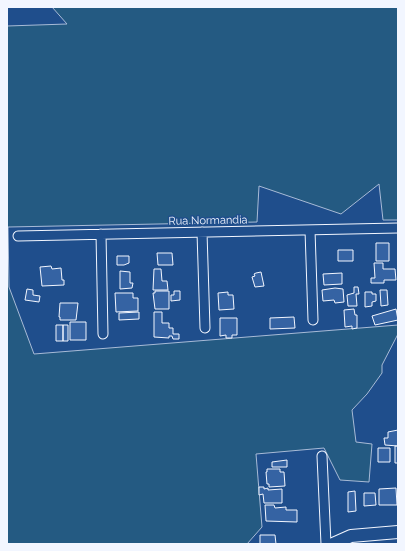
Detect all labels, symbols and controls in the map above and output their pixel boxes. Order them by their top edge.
street label: Rua Normandia [168,213,248,228]

